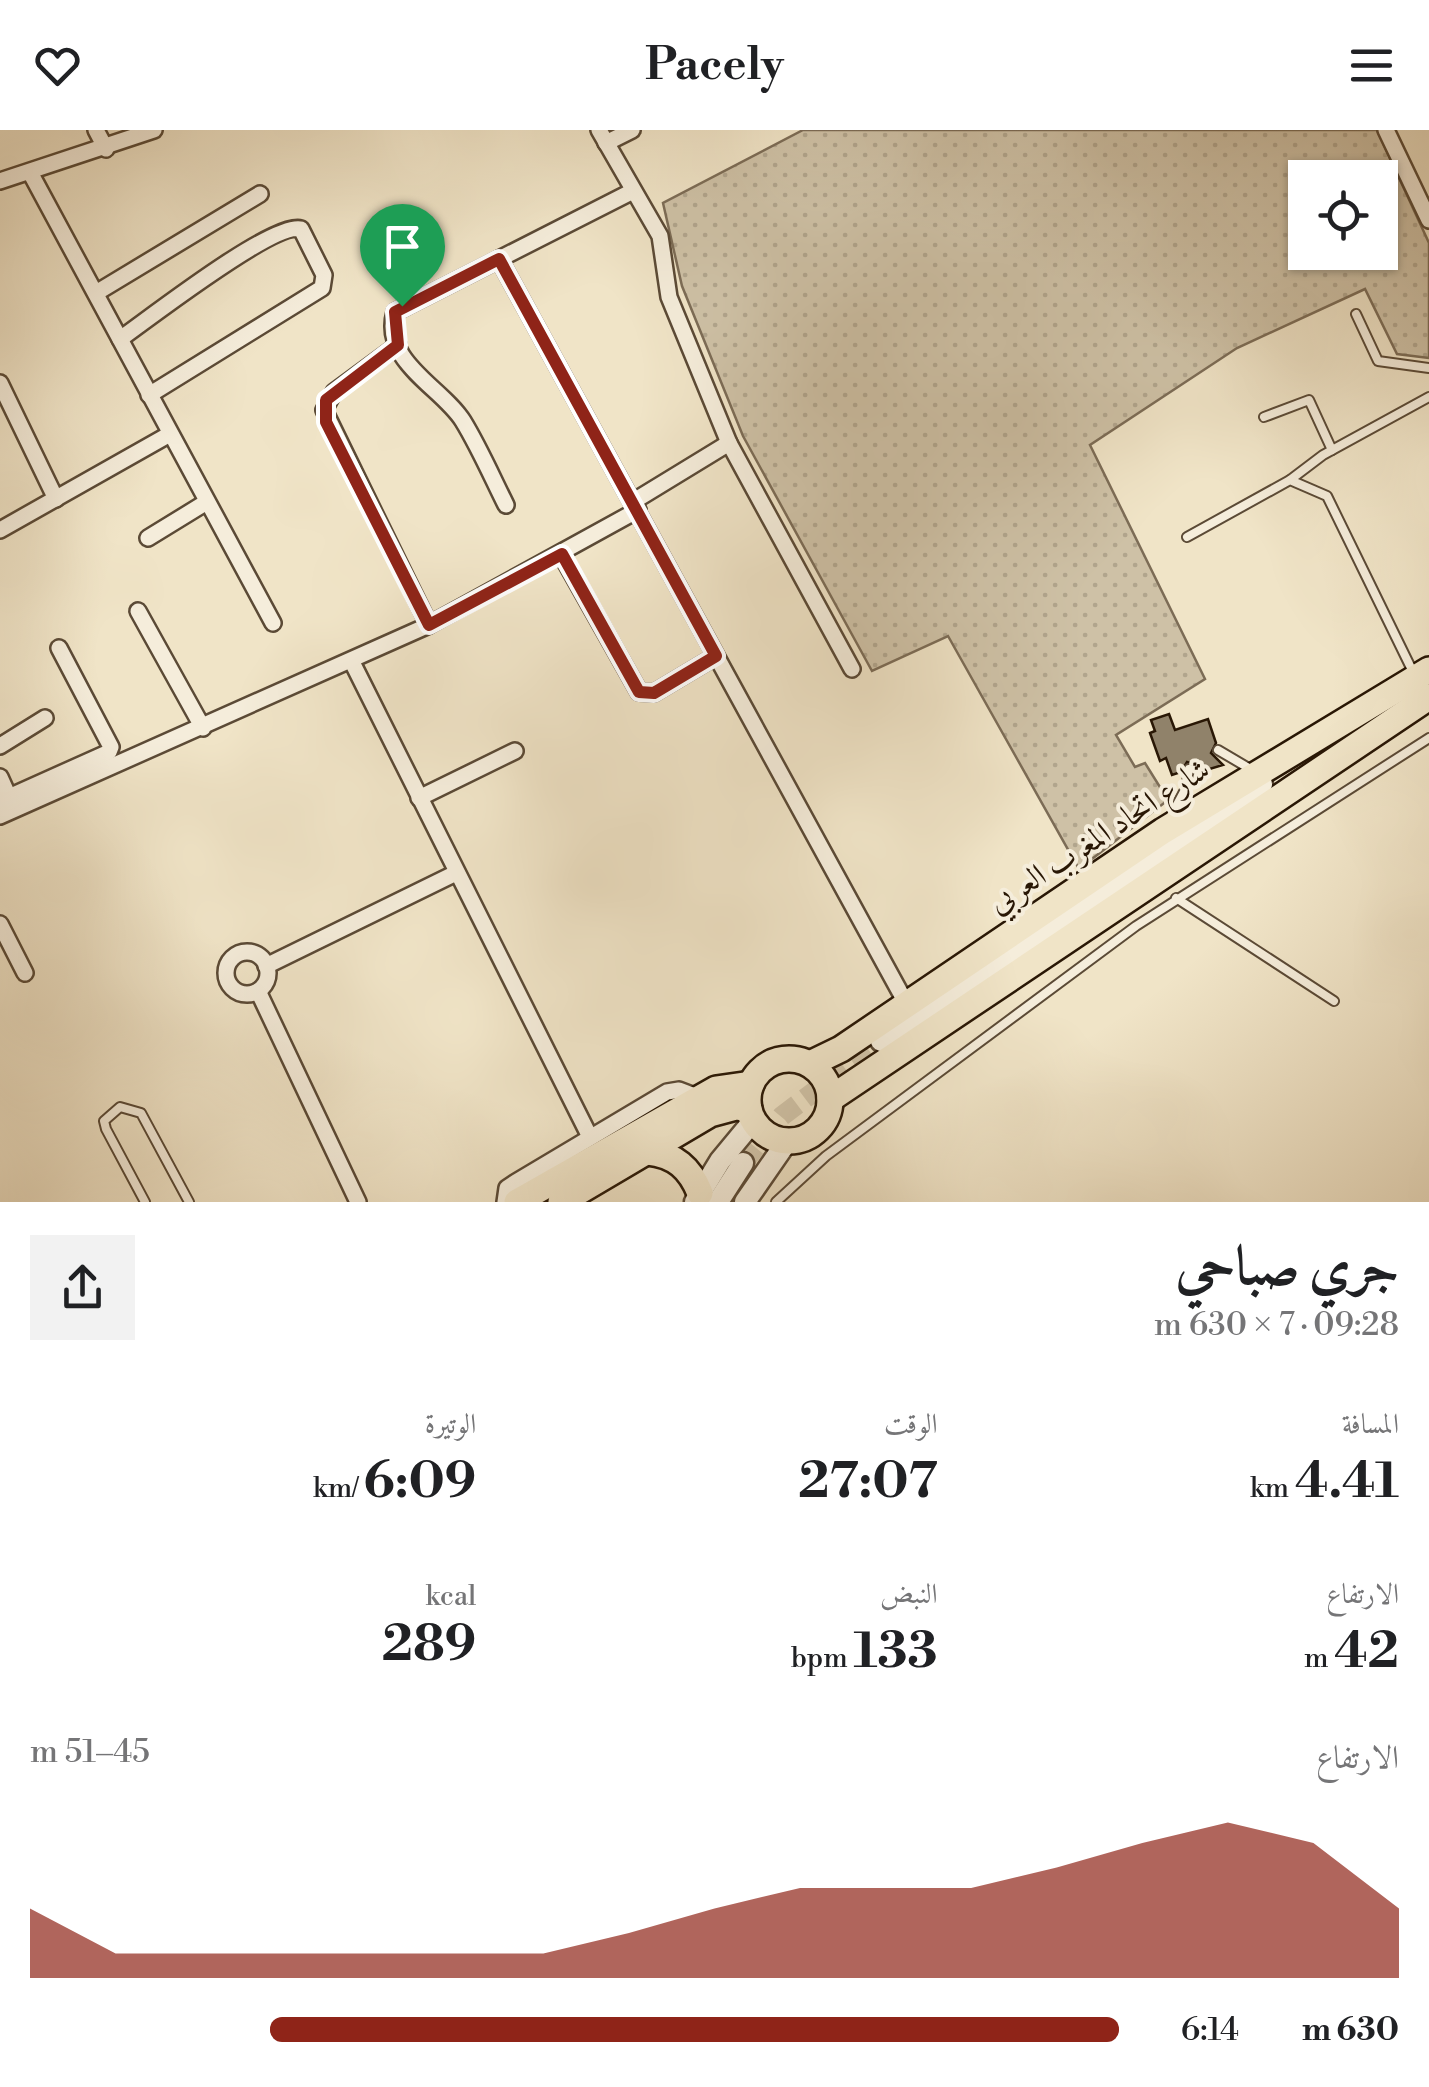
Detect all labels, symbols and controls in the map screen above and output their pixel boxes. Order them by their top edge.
text: Pacely [645,37,784,94]
icon: heart [30,38,85,93]
icon: menu [1344,38,1399,93]
map controls [1288,160,1398,270]
button: locate [1288,160,1398,270]
pin [360,204,445,307]
icon: arrive [375,219,430,274]
street label: شارع اتحاد المغرب العربي [981,749,1221,928]
text: جري صباحي [1175,1233,1399,1302]
button: share [30,1235,135,1340]
text: 09:28 · 7 × 630 m [1154,1305,1399,1345]
text: الوتيرة [425,1407,476,1442]
text: الوقت [884,1407,938,1442]
text: المسافة [1342,1407,1399,1442]
text: 6:09 [363,1451,476,1513]
text: 27:07 [798,1451,938,1513]
text: 4.41 [1295,1451,1399,1513]
text: /km [313,1471,363,1506]
text: km [1250,1471,1295,1506]
text: النبض [880,1577,938,1612]
text: الارتفاع [1326,1577,1399,1612]
text: kcal [426,1579,476,1614]
text: 289 [382,1614,476,1676]
text: 133 [853,1621,938,1683]
text: 42 [1334,1621,1399,1683]
text: bpm [791,1641,853,1676]
text: m [1304,1641,1334,1676]
text: 45–51 m [30,1732,150,1772]
text: الارتفاع [1316,1738,1399,1778]
text: 6:14 [1181,2010,1239,2050]
text: 630 m [1302,2010,1399,2050]

